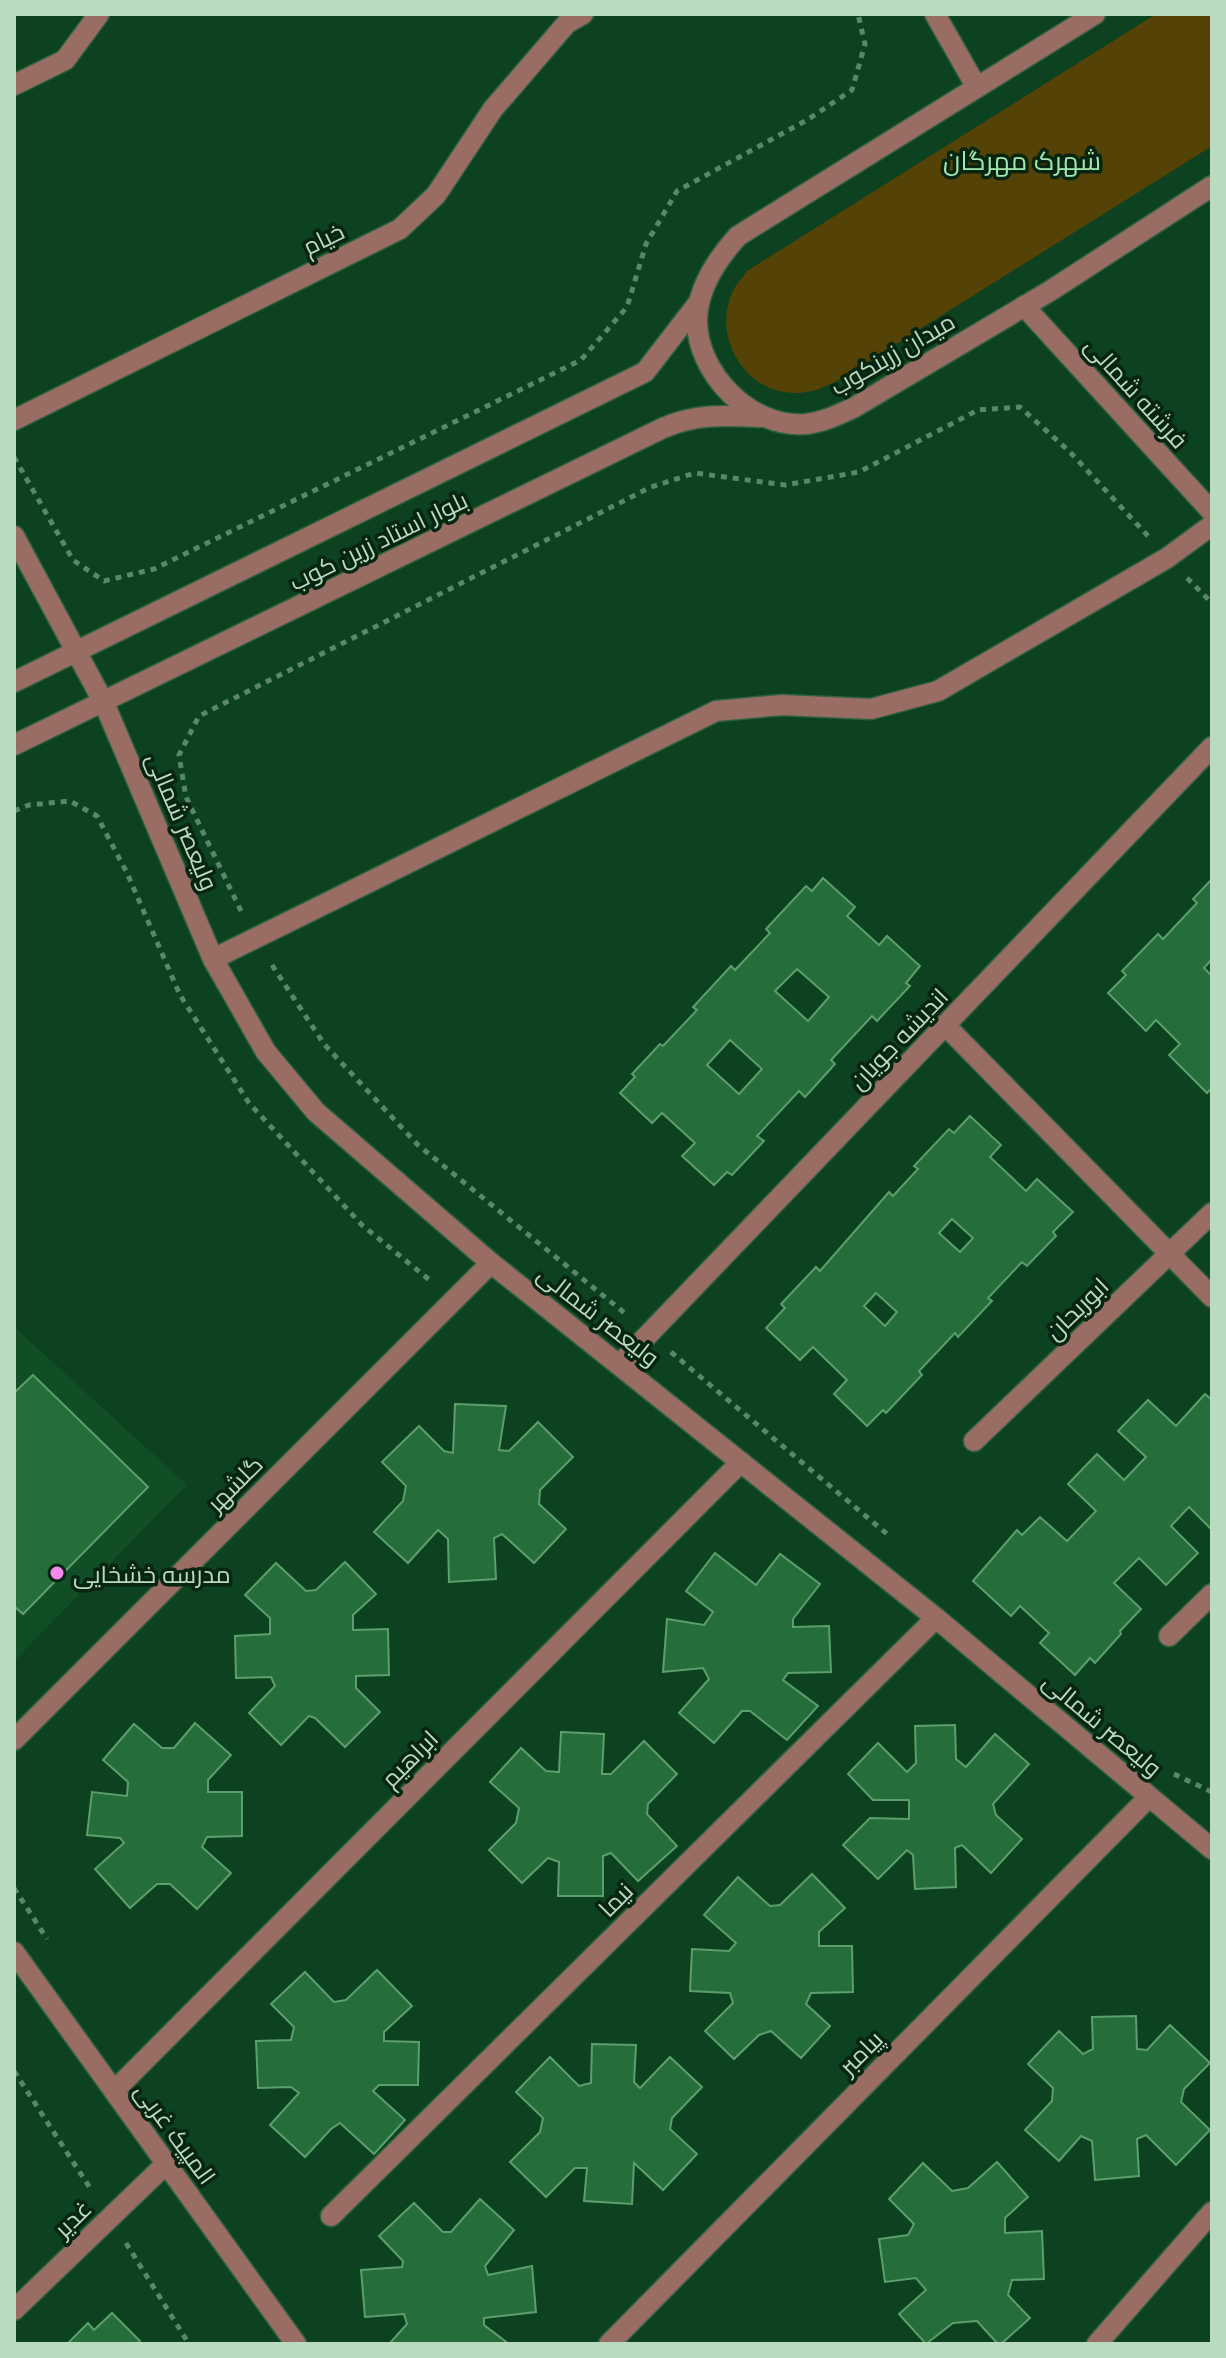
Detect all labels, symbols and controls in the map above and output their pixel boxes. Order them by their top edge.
district label: شهرک مهرگان [943,142,1101,178]
street label: خیام [297,214,350,263]
street label: میدان زرینکوب [824,304,960,402]
street label: فرشته شمالی [1078,329,1196,455]
street label: بلوار استاد زرین کوب [283,482,473,598]
street label: ولیعصر شمالی [139,747,227,895]
street label: اندیشه جویان [841,980,955,1096]
street label: ولیعصر شمالی [531,1257,667,1373]
street label: ابوریحان [1037,1269,1115,1347]
street label: گلشهر [197,1448,269,1520]
place label: مدرسه خشخایی [73,1557,231,1590]
marker: مدرسه خشخایی [48,1564,66,1582]
street label: ولیعصر شمالی [1036,1664,1170,1784]
street label: ابراهیم [373,1722,446,1795]
street label: نیما [590,1874,640,1924]
street label: پیامبر [829,2022,891,2084]
street label: المپیک غربی [128,2075,224,2191]
street label: غدیر [44,2192,98,2245]

